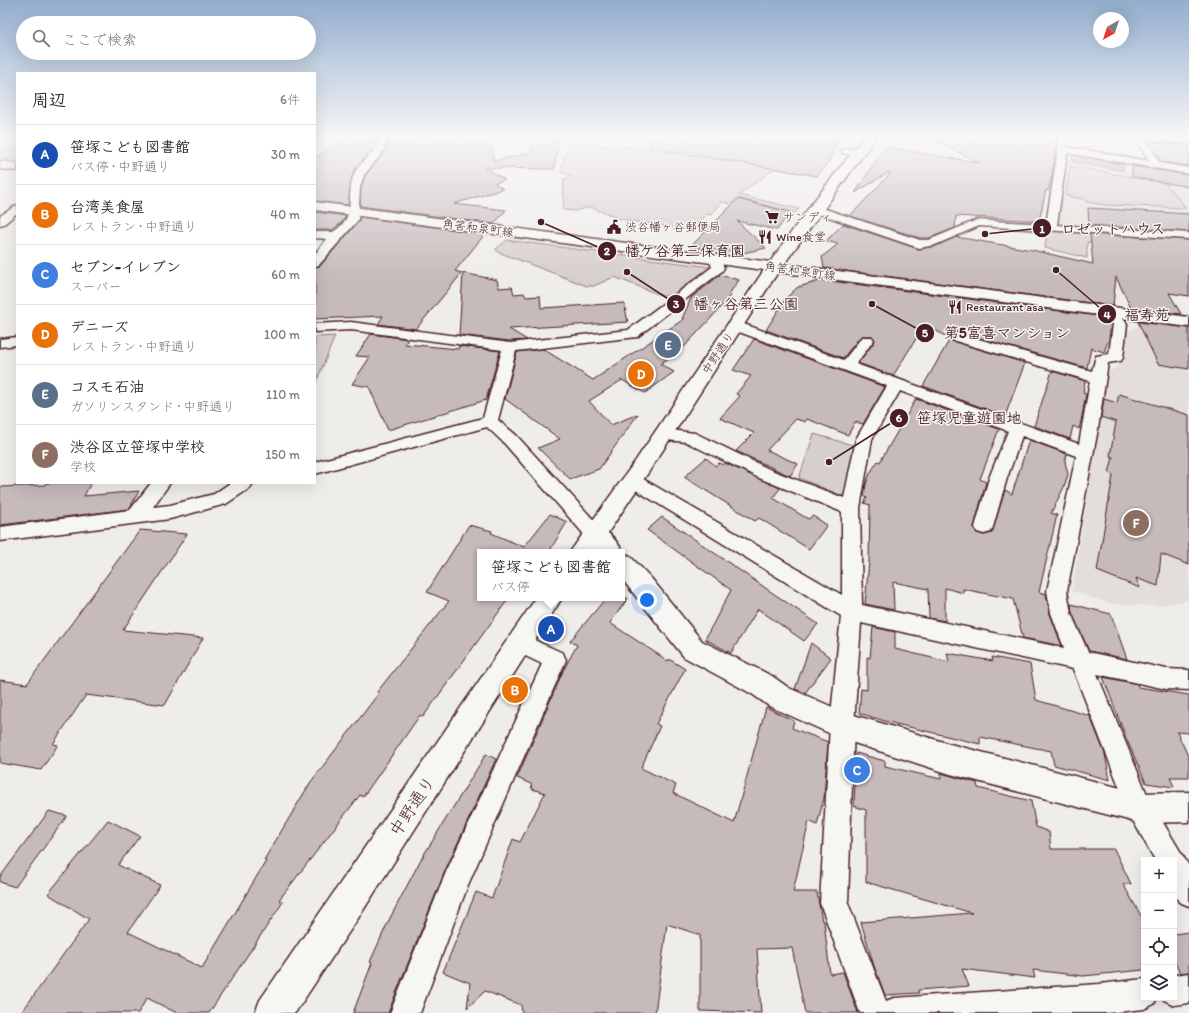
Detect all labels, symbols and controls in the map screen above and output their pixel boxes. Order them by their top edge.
north arrow [1093,12,1129,48]
search box [16,16,316,60]
icon: search [30,27,52,49]
text: ここで検索 [62,31,137,49]
text: 周辺 [32,90,66,110]
text: 6件 [280,92,300,107]
text: 笹塚こども図書館 [70,138,190,156]
text: A [41,147,49,162]
text: 30 m [271,147,300,162]
text: バス停 · 中野通り [70,159,170,174]
text: 台湾美食屋 [70,198,145,216]
text: B [41,207,49,222]
text: 40 m [270,207,300,222]
supermarket icon: サンディ [764,209,780,225]
place label: サンディ [783,210,832,224]
callout: ロゼットハウス [1032,215,1173,242]
street label: 角筈和泉町線 [441,217,515,239]
text: レストラン · 中野通り [70,219,197,234]
public building icon: 渋谷幡ヶ谷郵便局 [606,219,622,235]
place label: 渋谷幡ヶ谷郵便局 [625,220,721,234]
text: ロゼットハウス [1061,220,1165,238]
text: 1 [1039,222,1045,236]
restaurant icon: Wine食堂 [757,229,773,245]
place label: Wine食堂 [776,230,826,244]
callout: 幡ケ谷第三保育園 [597,238,753,265]
text: 幡ケ谷第三保育園 [625,242,745,260]
text: 2 [604,244,611,258]
text: セブン-イレブン [70,258,181,276]
street label: 角筈和泉町線 [763,259,837,283]
text: C [41,267,49,282]
text: 60 m [271,267,300,282]
text: スーパー [70,279,121,294]
callout: 幡ヶ谷第三公園 [666,291,807,318]
text: 幡ヶ谷第三公園 [693,295,799,313]
text: 3 [673,297,680,311]
restaurant icon: Restaurant asa [947,299,963,315]
place label: Restaurant asa [966,300,1045,314]
callout: 福寿苑 [1097,301,1178,328]
text: 福寿苑 [1124,306,1170,324]
text: 4 [1103,308,1111,322]
text: デニーズ [70,318,129,336]
callout: 第5富喜マンション [915,319,1079,346]
text: 第5富喜マンション [944,324,1070,342]
text: 5 [922,326,929,340]
text: D [41,327,49,342]
text: 100 m [264,327,300,342]
street label: 中野通り [699,329,737,377]
pin: E [655,330,681,360]
text: レストラン · 中野通り [70,339,197,354]
pin: D [628,359,654,389]
text: コスモ石油 [70,378,144,396]
text: E [41,387,49,402]
text: 110 m [266,387,300,402]
text: ガソリンスタンド · 中野通り [70,399,235,414]
callout: 笹塚児童遊園地 [889,404,1030,431]
text: 笹塚児童遊園地 [916,409,1022,427]
text: 6 [896,411,903,425]
text: 渋谷区立笹塚中学校 [70,438,205,456]
text: F [42,447,48,462]
text: 150 m [265,447,300,462]
text: 学校 [70,459,96,474]
pin: F [1123,508,1149,538]
popup [477,549,625,601]
text: 笹塚こども図書館 [491,558,611,576]
text: バス停 [491,579,530,594]
your location [637,590,657,610]
pin: A [538,614,564,644]
pin: B [502,675,528,705]
pin: C [844,755,870,785]
street label: 中野通り [385,772,439,840]
map controls [1141,857,1177,1001]
button: + [1141,857,1177,893]
button: − [1141,893,1177,929]
button: locate [1141,929,1177,965]
button: layers [1141,965,1177,1001]

